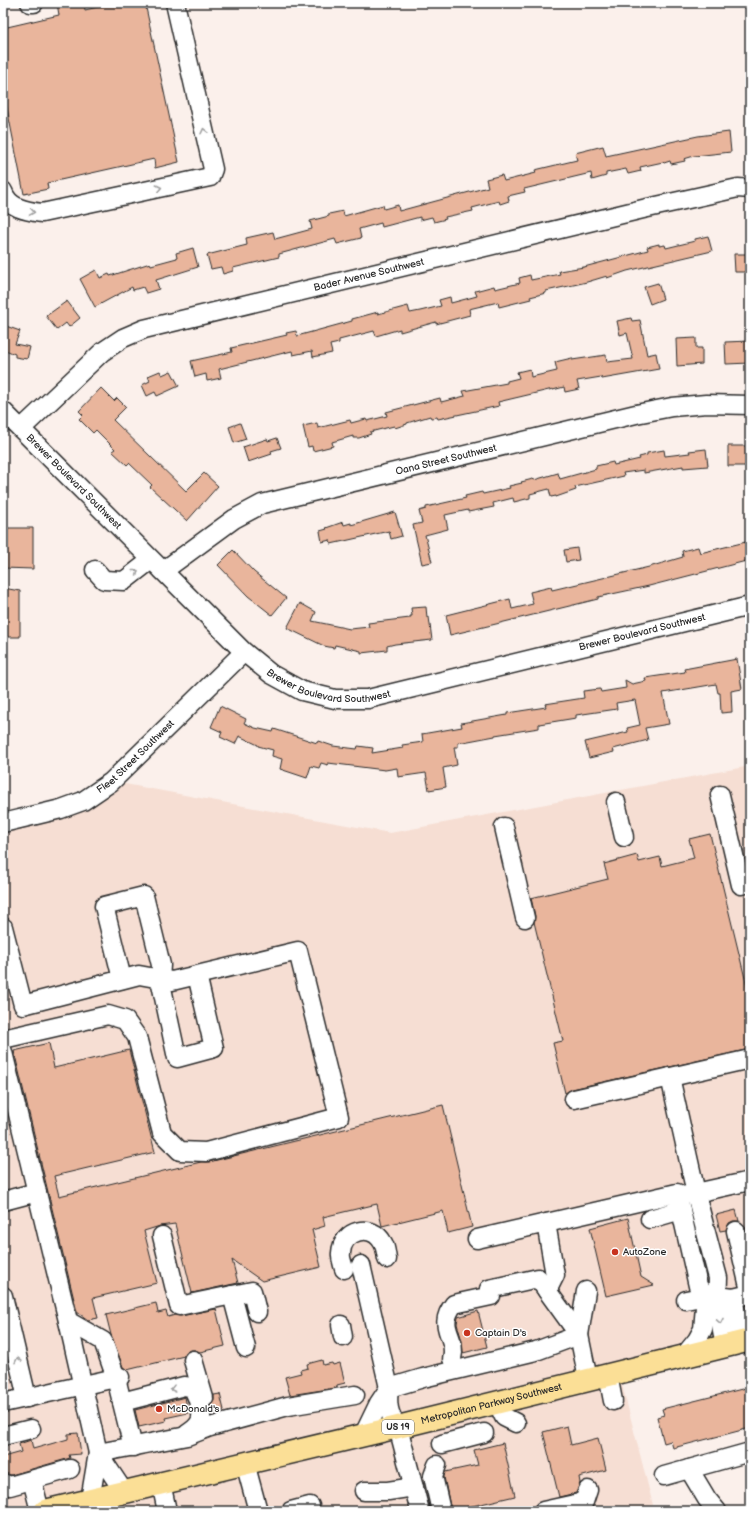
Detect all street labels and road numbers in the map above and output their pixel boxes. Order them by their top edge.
street label: Bader Avenue Southwest [312,256,425,294]
street label: Brewer Boulevard Southwest [24,432,124,532]
street label: Oana Street Southwest [394,442,498,478]
street label: Brewer Boulevard Southwest [578,611,706,653]
street label: Brewer Boulevard Southwest [264,667,392,705]
street label: Fleet Street Southwest [94,718,177,796]
street label: Metropolitan Parkway Southwest [420,1381,563,1427]
road number: US 19 [382,1420,414,1434]

